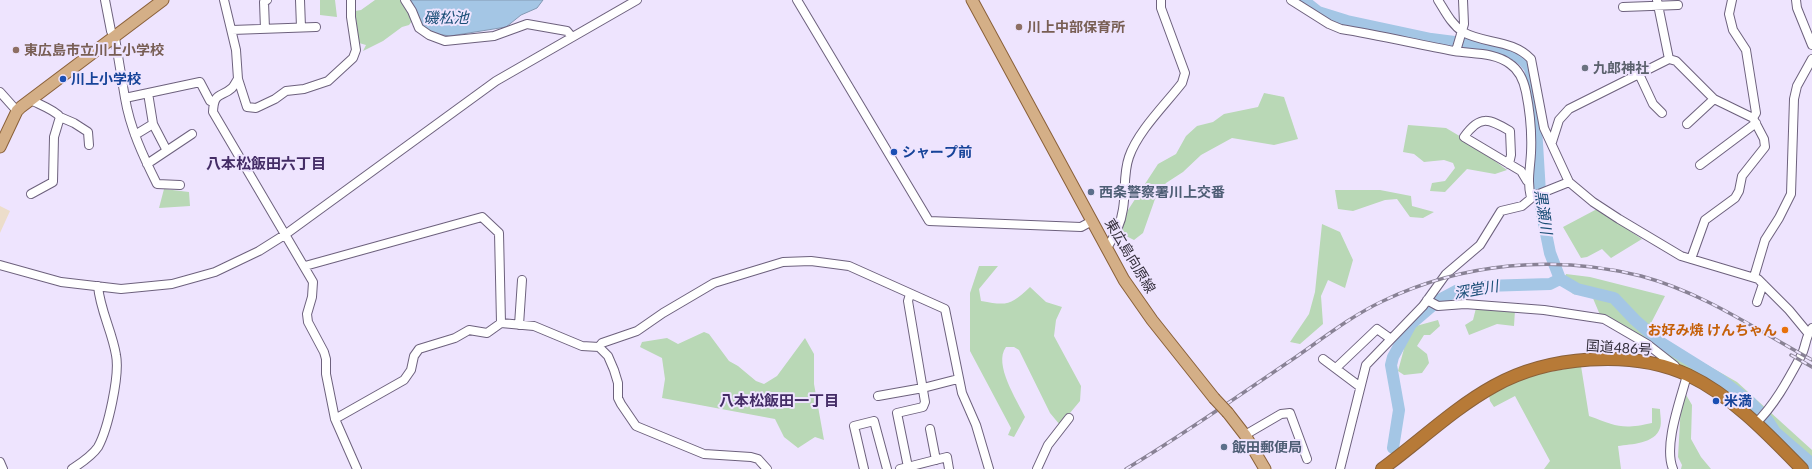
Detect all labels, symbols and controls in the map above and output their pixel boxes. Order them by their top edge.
water label: 磯松池 [424,9,468,27]
place label: 川上中部保育所 [1027,19,1125,35]
marker: 川上中部保育所 [1014,22,1024,32]
place label: 東広島市立川上小学校 [24,42,164,58]
marker: 東広島市立川上小学校 [11,45,21,55]
place label: 九郎神社 [1593,60,1649,76]
marker: 九郎神社 [1580,63,1590,73]
place label: 川上小学校 [71,71,141,87]
marker: 川上小学校 [58,74,68,84]
place label: シャープ前 [902,144,972,160]
marker: シャープ前 [889,147,899,157]
district label: 八本松飯田六丁目 [206,155,326,173]
place label: 西条警察署川上交番 [1099,184,1225,200]
marker: 西条警察署川上交番 [1086,187,1096,197]
water label: 黒瀬川 [1531,188,1555,236]
street label: 東広島向原線 [1101,216,1159,296]
water label: 深堂川 [1452,277,1500,303]
place label: お好み焼 けんちゃん [1648,322,1777,338]
marker: お好み焼 けんちゃん [1780,325,1790,335]
street label: 国道486号 [1585,337,1653,359]
district label: 八本松飯田一丁目 [719,392,839,410]
place label: 米満 [1724,393,1752,409]
marker: 米満 [1711,396,1721,406]
place label: 飯田郵便局 [1232,439,1302,455]
marker: 飯田郵便局 [1219,442,1229,452]

